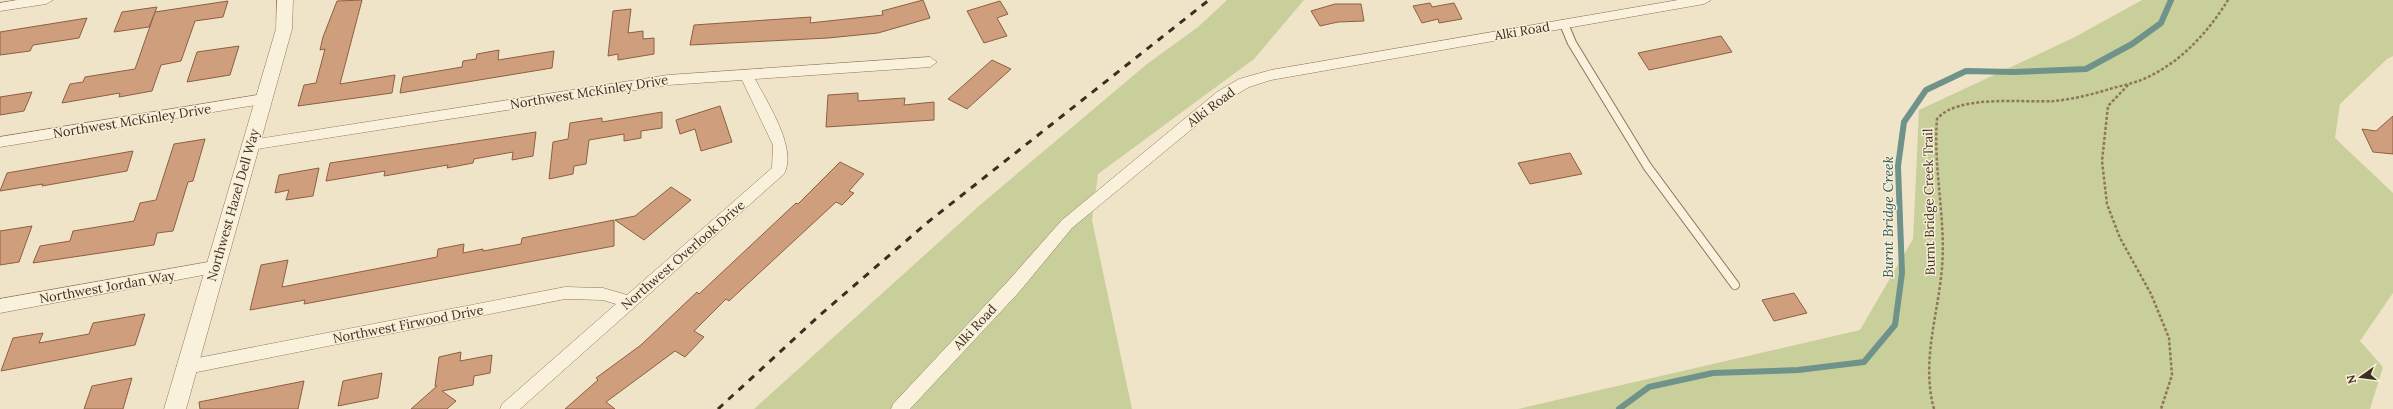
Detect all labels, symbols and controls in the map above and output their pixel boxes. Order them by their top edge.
street label: Alki Road [1492,18,1551,44]
street label: Northwest McKinley Drive [509,71,669,113]
street label: Alki Road [1183,83,1239,131]
street label: Northwest McKinley Drive [52,100,212,142]
street label: Northwest Hazel Dell Way [203,127,263,283]
street label: Burnt Bridge Creek Trail [1919,128,1939,276]
water label: Burnt Bridge Creek [1879,156,1897,278]
street label: Northwest Overlook Drive [618,197,748,313]
street label: Northwest Jordan Way [38,267,176,307]
street label: Northwest Firwood Drive [331,301,485,347]
street label: Alki Road [949,301,1000,354]
north arrow [2341,357,2381,397]
text: N [2343,373,2359,385]

